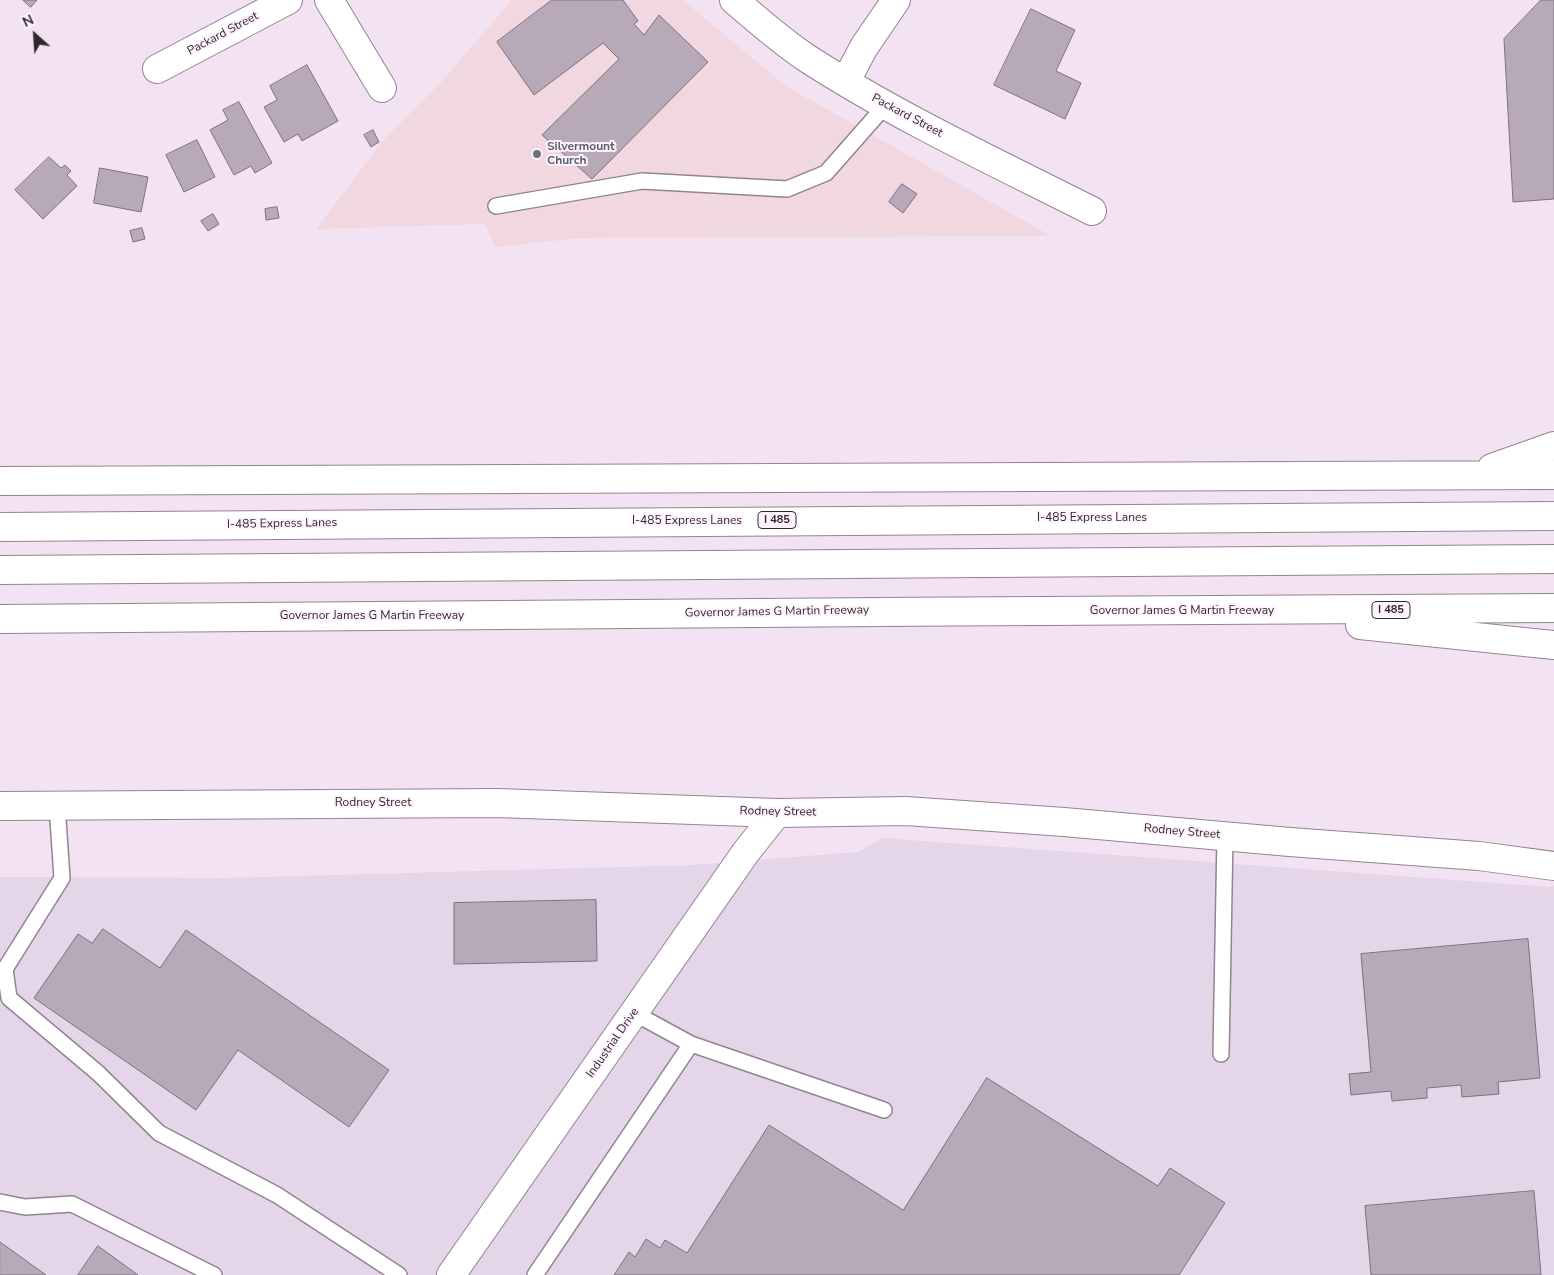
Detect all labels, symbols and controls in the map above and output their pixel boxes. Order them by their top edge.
street label: Packard Street [185,9,261,59]
north arrow [10,10,60,60]
text: N [19,10,37,32]
street label: Packard Street [869,91,945,141]
place label: Silvermount Church [547,140,615,168]
marker: Silvermount Church [531,148,543,160]
street label: I-485 Express Lanes [1037,511,1147,525]
road number: I 485 [758,512,796,528]
street label: I-485 Express Lanes [632,514,742,528]
street label: I-485 Express Lanes [227,516,337,532]
road number: I 485 [1372,602,1410,618]
street label: Governor James G Martin Freeway [685,603,869,621]
street label: Governor James G Martin Freeway [1090,604,1274,618]
street label: Governor James G Martin Freeway [280,609,464,623]
street label: Rodney Street [335,796,411,810]
street label: Rodney Street [740,804,816,820]
street label: Rodney Street [1143,821,1221,843]
street label: Industrial Drive [584,1005,642,1081]

